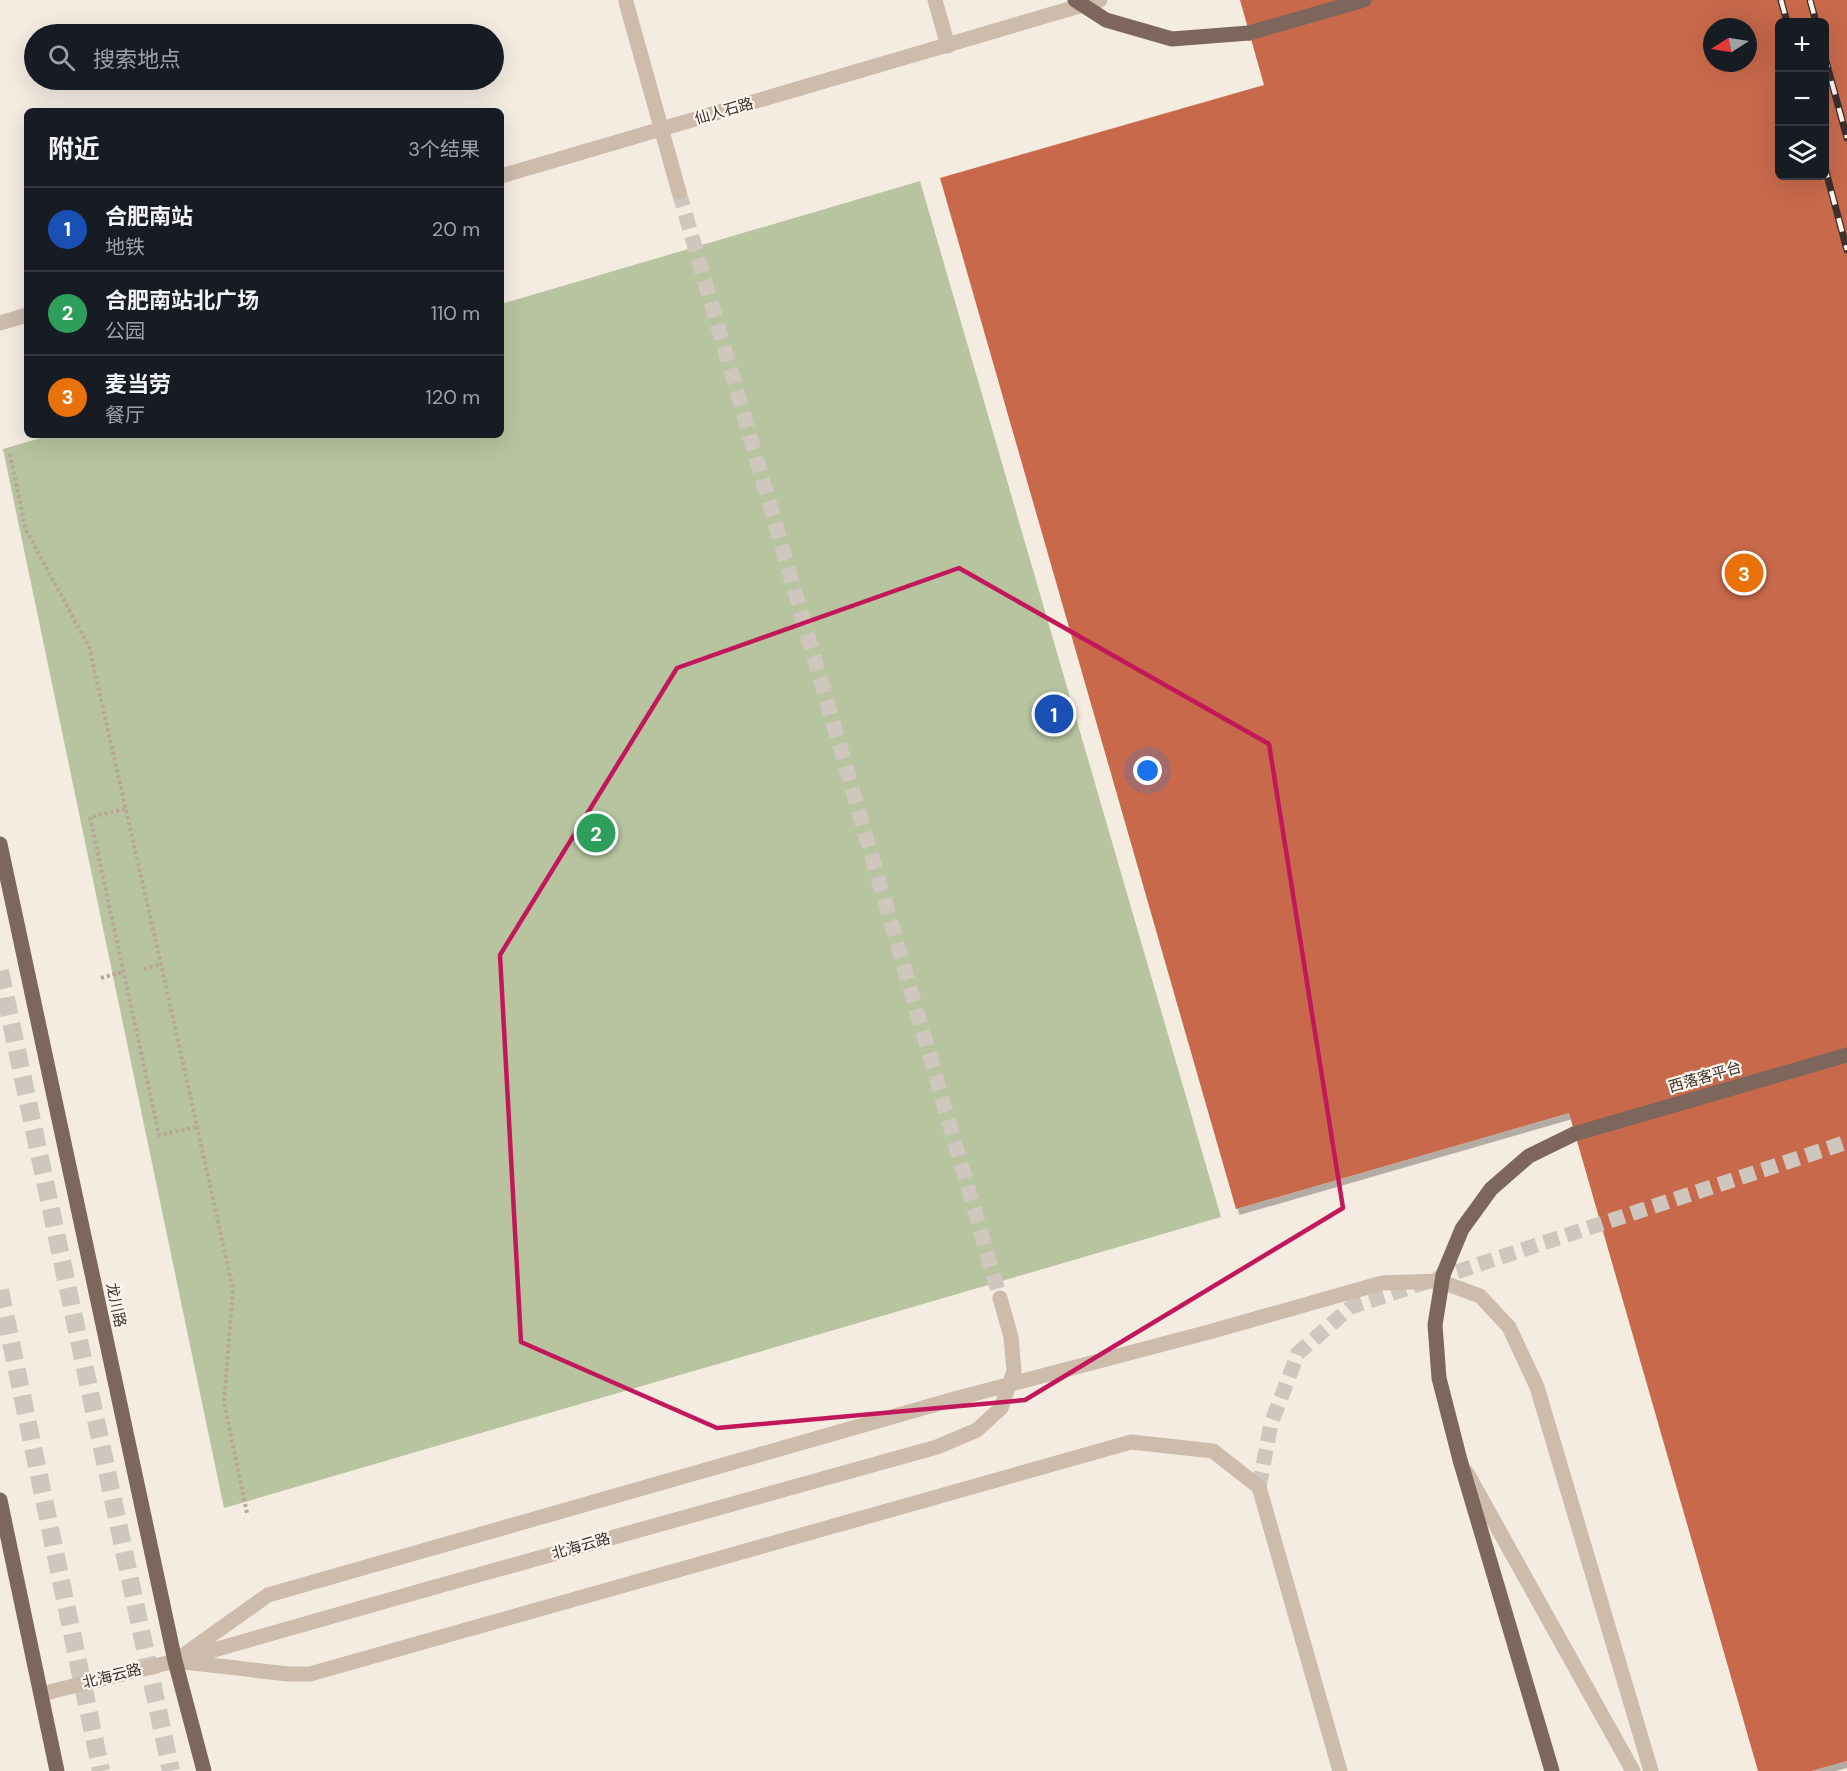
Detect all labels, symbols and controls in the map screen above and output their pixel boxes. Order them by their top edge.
north arrow [1703,18,1757,72]
map controls [1775,18,1829,180]
button: + [1775,18,1829,72]
search box [24,24,504,90]
icon: search [45,41,78,74]
text: 搜索地点 [93,45,181,74]
button: − [1775,72,1829,126]
street label: 仙人石路 [692,93,756,129]
button: layers [1775,126,1829,180]
text: 附近 [48,132,100,166]
text: 3个结果 [408,136,480,162]
text: 合肥南站 [105,202,193,231]
text: 1 [64,216,71,242]
text: 20 m [432,216,480,242]
text: 地铁 [105,234,145,260]
text: 合肥南站北广场 [105,286,259,315]
text: 2 [62,300,73,326]
text: 110 m [431,300,480,326]
text: 公园 [105,318,145,344]
text: 麦当劳 [105,370,171,399]
text: 3 [61,384,74,410]
text: 120 m [426,384,480,410]
text: 餐厅 [105,402,145,428]
pin: 3 [1724,550,1764,596]
pin: 1 [1034,692,1074,736]
your location [1133,756,1162,785]
pin: 2 [576,810,616,856]
street label: 西落客平台 [1666,1057,1744,1097]
street label: 龙川路 [102,1281,130,1329]
street label: 北海云路 [549,1528,613,1564]
street label: 北海云路 [80,1659,144,1693]

